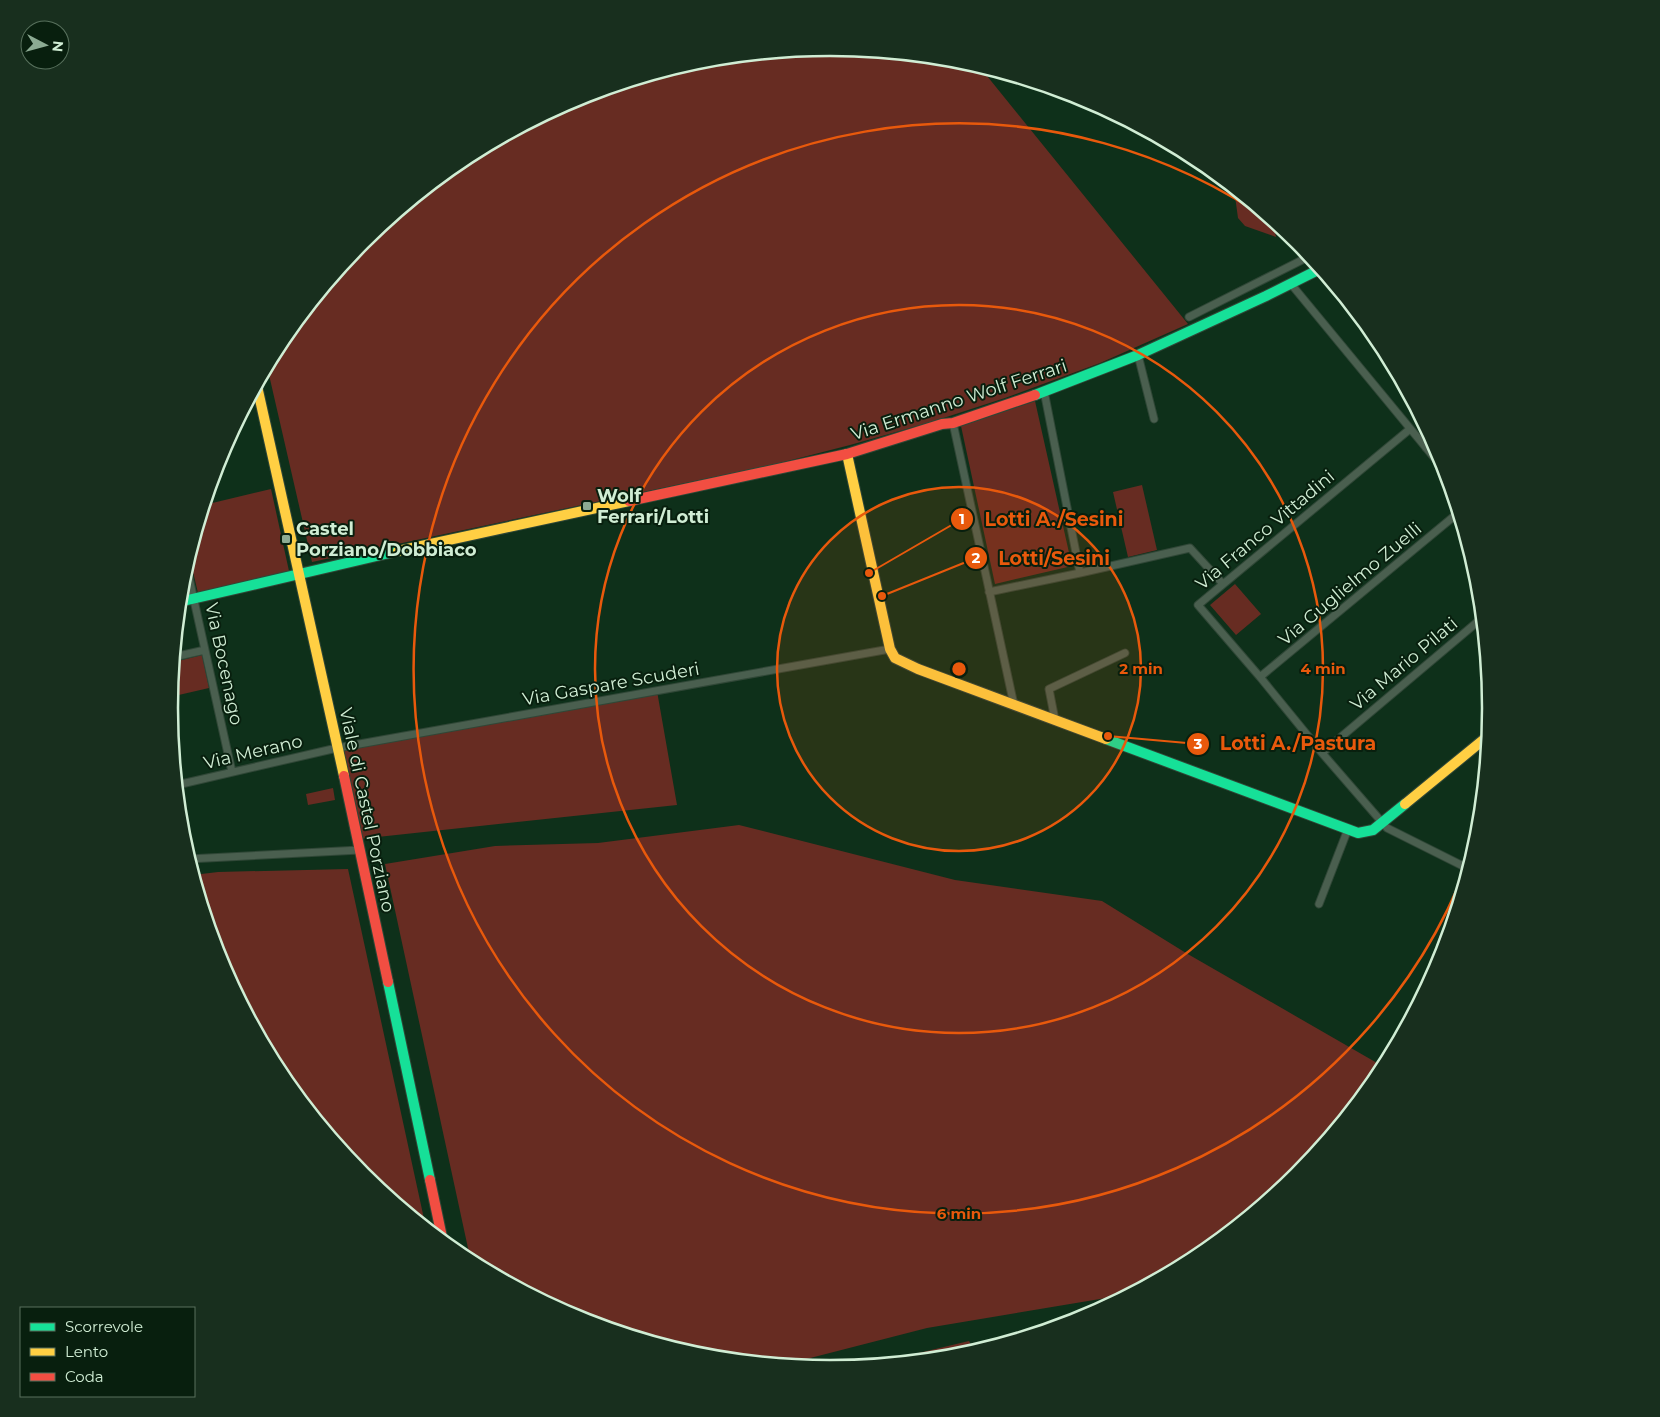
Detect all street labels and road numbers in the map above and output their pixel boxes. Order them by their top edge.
street label: Via Ermanno Wolf Ferrari [848,355,1070,445]
street label: Via Franco Vittadini [1191,465,1339,595]
street label: Via Guglielmo Zuelli [1274,518,1426,650]
street label: Via Bocenago [200,601,248,727]
street label: Via Mario Pilati [1346,613,1462,715]
street label: Via Gaspare Scuderi [521,658,701,710]
street label: Viale di Castel Porziano [335,706,399,914]
street label: Via Merano [201,730,305,774]

